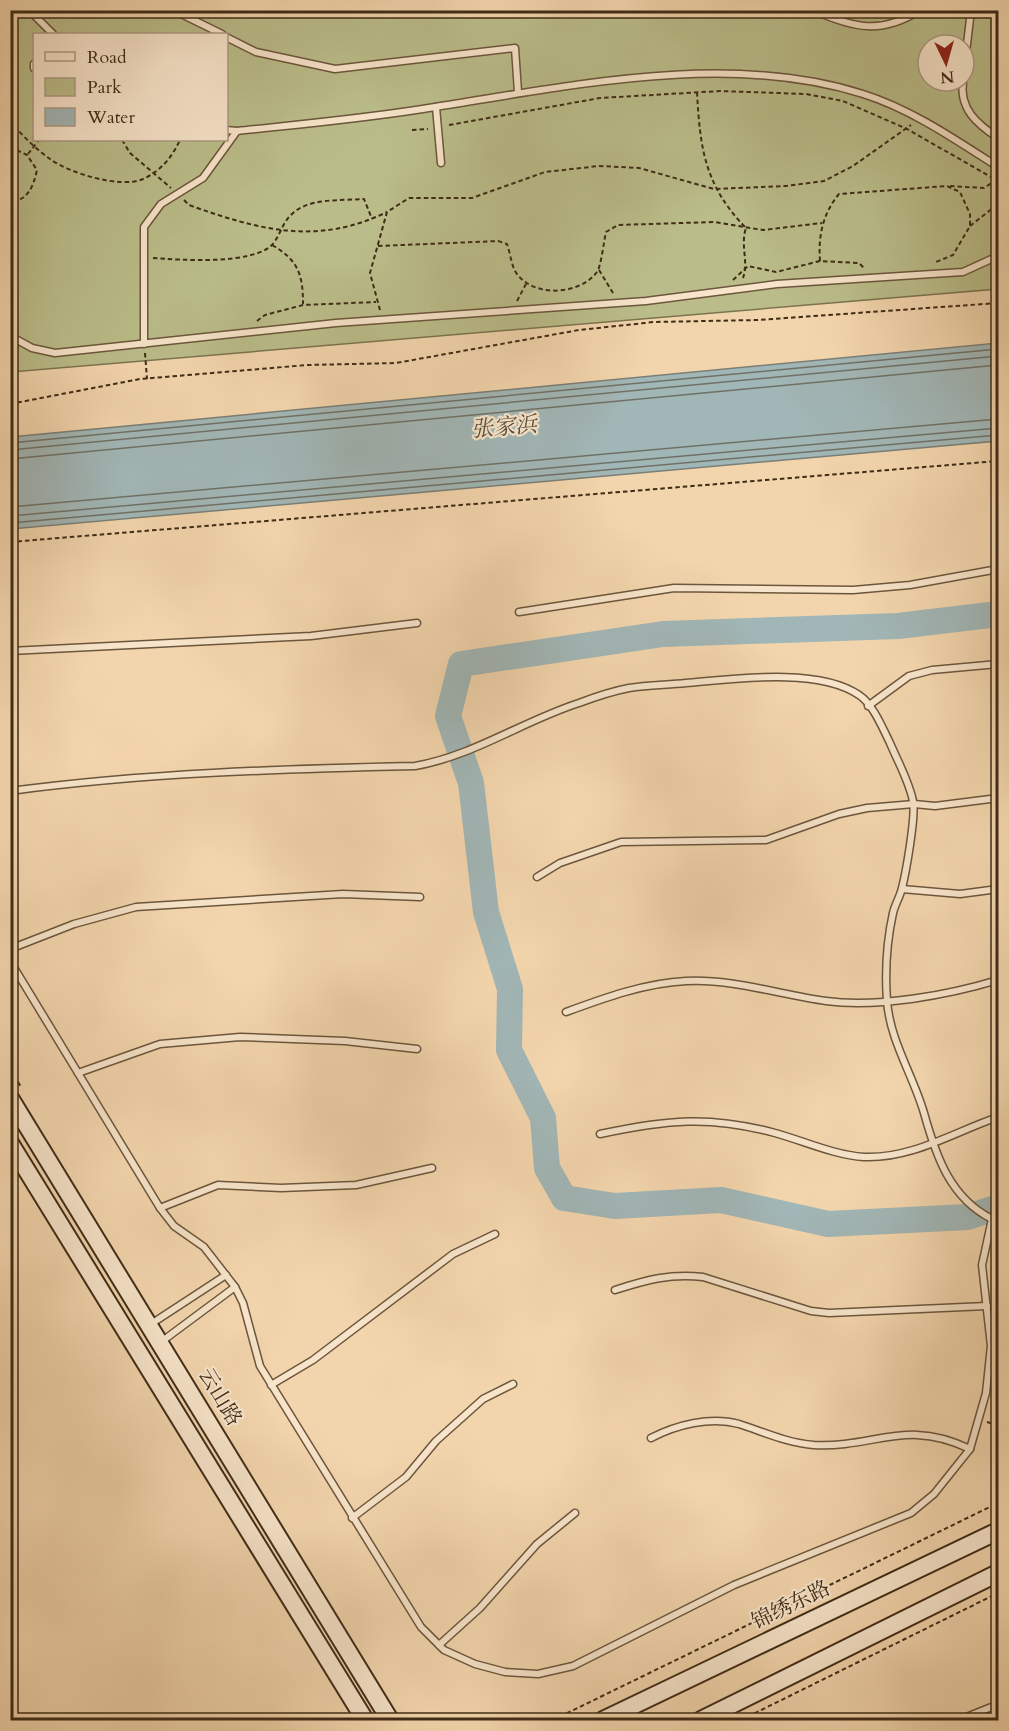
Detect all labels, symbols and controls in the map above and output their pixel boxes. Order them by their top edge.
legend [33,33,228,141]
north arrow [916,33,976,93]
text: Road [87,45,127,70]
text: N [939,65,955,89]
text: Park [87,75,122,100]
text: Water [86,105,136,130]
water label: 张家浜 [470,409,540,445]
street label: 云山路 [191,1363,249,1431]
street label: 锦绣东路 [747,1574,835,1636]

